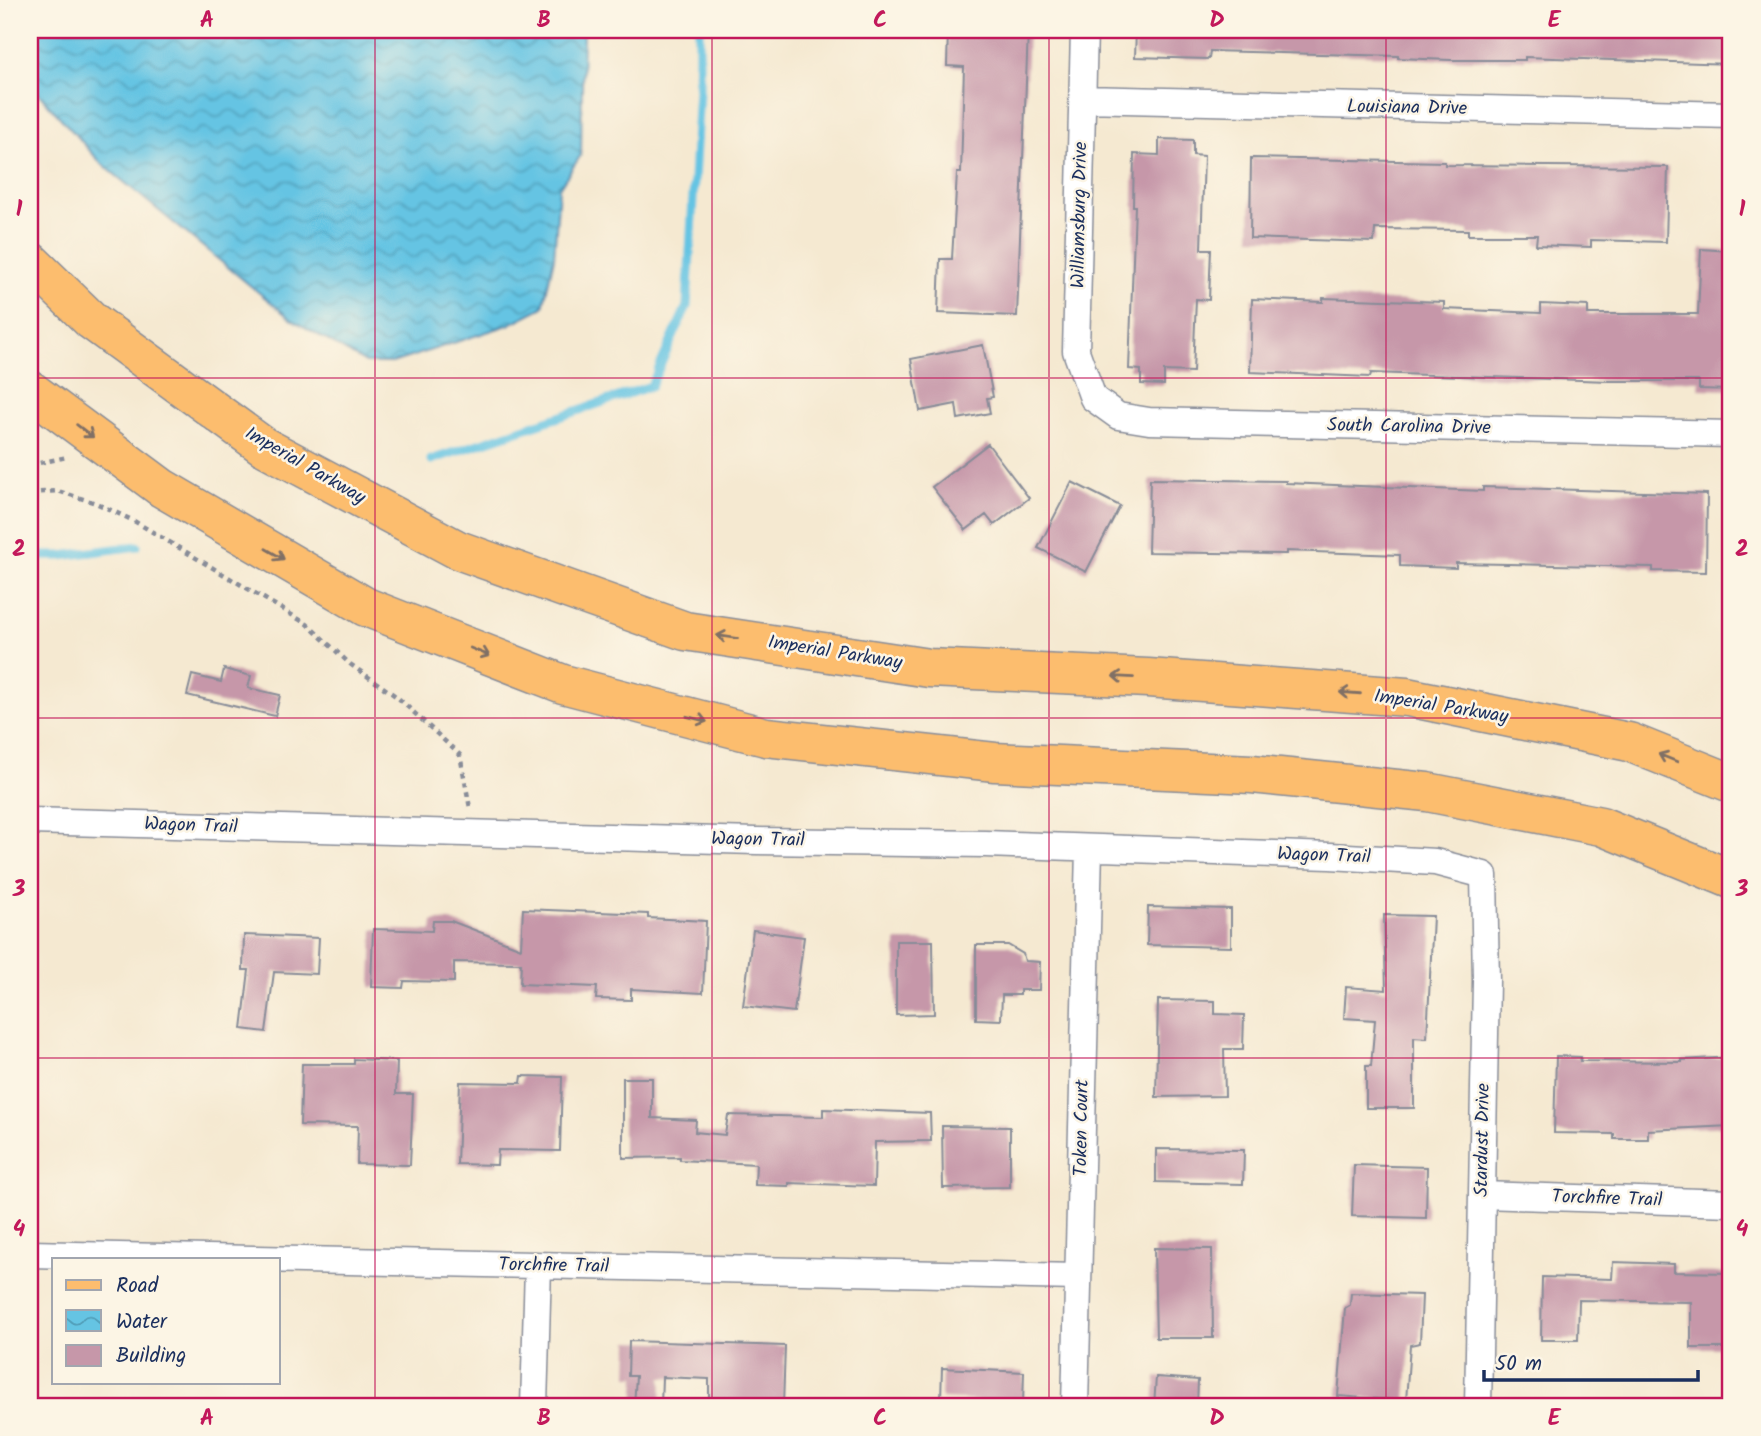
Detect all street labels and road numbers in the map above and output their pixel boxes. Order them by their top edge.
street label: Louisiana Drive [1347,92,1468,124]
street label: Williamsburg Drive [1064,141,1096,289]
street label: South Carolina Drive [1327,411,1492,443]
street label: Imperial Parkway [239,419,372,513]
street label: Imperial Parkway [766,628,905,679]
street label: Imperial Parkway [1372,682,1511,733]
street label: Wagon Trail [144,809,239,843]
street label: Wagon Trail [711,824,805,856]
street label: Wagon Trail [1277,839,1372,873]
street label: Token Court [1066,1079,1098,1177]
street label: Stardust Drive [1467,1082,1499,1197]
street label: Torchfire Trail [1551,1182,1663,1216]
street label: Torchfire Trail [498,1250,610,1282]

